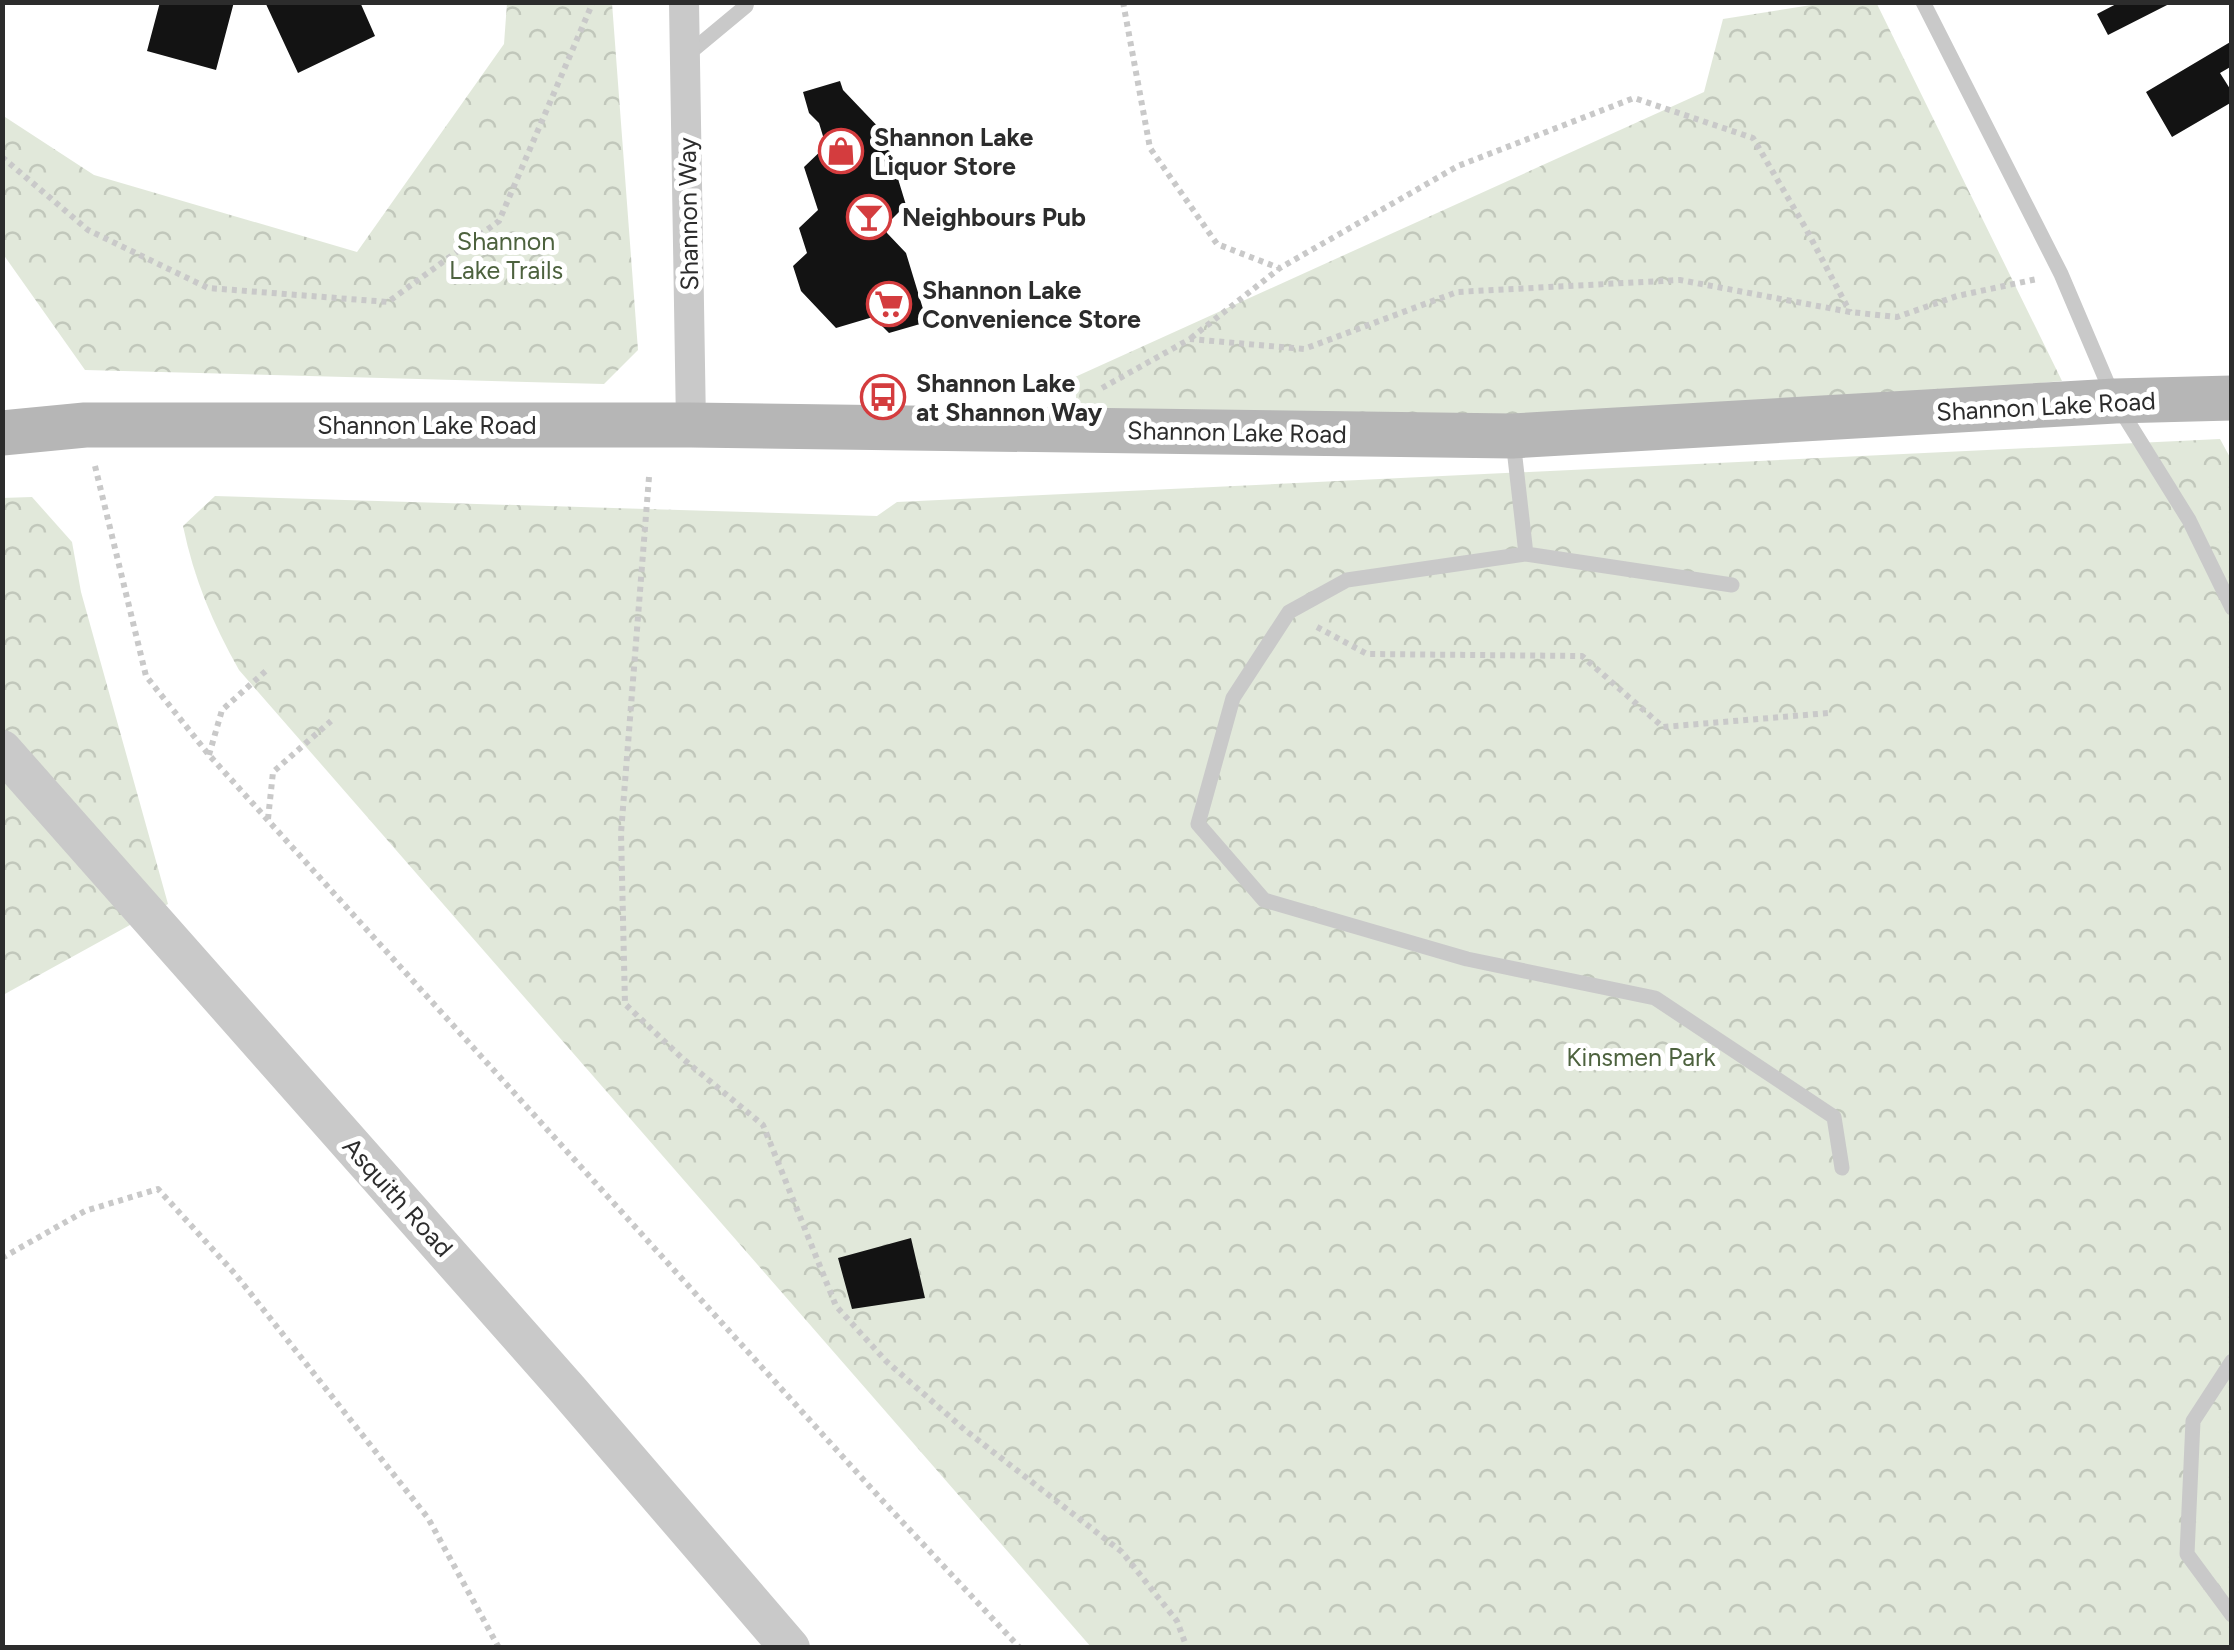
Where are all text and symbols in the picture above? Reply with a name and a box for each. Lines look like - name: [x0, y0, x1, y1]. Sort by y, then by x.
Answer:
- place label: Shannon Lake Liquor Store: [874, 122, 1033, 181]
- shop icon: Shannon Lake Liquor Store: [818, 128, 864, 174]
- street label: Shannon Way: [672, 137, 704, 291]
- bar icon: Neighbours Pub: [846, 194, 892, 240]
- place label: Neighbours Pub: [902, 202, 1086, 232]
- park label: Shannon Lake Trails: [449, 226, 563, 285]
- place label: Shannon Lake Convenience Store: [922, 275, 1141, 334]
- supermarket icon: Shannon Lake Convenience Store: [866, 281, 912, 327]
- place label: Shannon Lake at Shannon Way: [916, 368, 1103, 427]
- bus stop icon: Shannon Lake at Shannon Way: [860, 374, 906, 420]
- street label: Shannon Lake Road: [1936, 385, 2156, 427]
- street label: Shannon Lake Road: [317, 410, 537, 440]
- street label: Shannon Lake Road: [1127, 415, 1347, 449]
- park label: Kinsmen Park: [1566, 1042, 1716, 1072]
- street label: Asquith Road: [337, 1131, 459, 1263]

